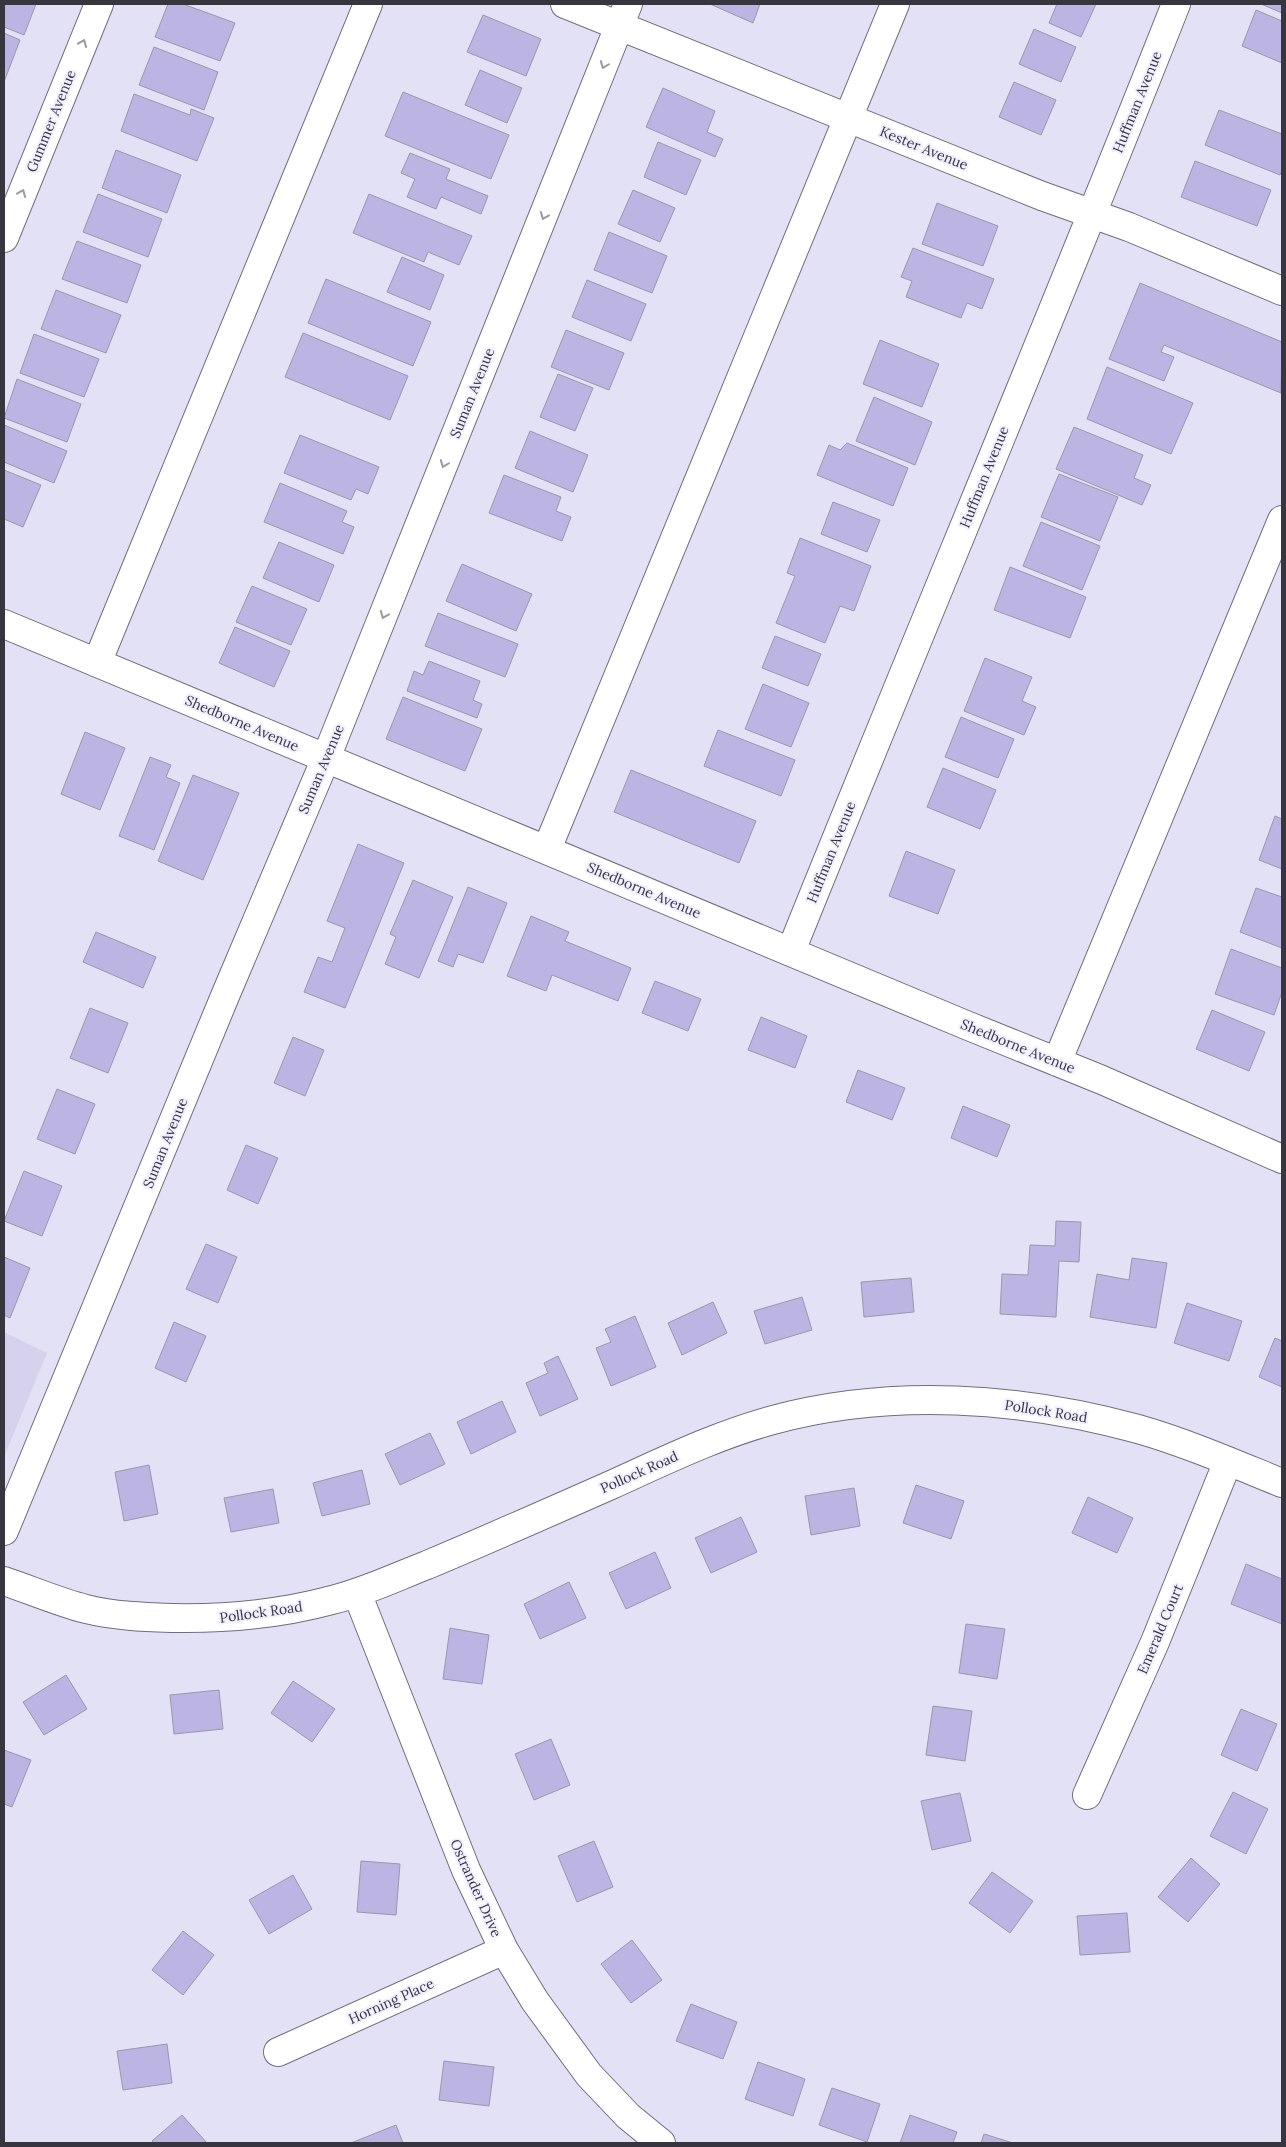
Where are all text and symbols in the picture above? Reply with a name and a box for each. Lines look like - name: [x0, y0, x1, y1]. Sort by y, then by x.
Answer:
- one-way arrow: [77, 39, 87, 48]
- street label: Huffman Avenue: [1108, 48, 1166, 155]
- one-way arrow: [600, 60, 610, 69]
- street label: Gummer Avenue: [22, 67, 80, 175]
- street label: Kester Avenue: [877, 122, 971, 174]
- one-way arrow: [16, 189, 26, 198]
- one-way arrow: [539, 211, 550, 220]
- street label: Suman Avenue: [446, 345, 498, 441]
- street label: Huffman Avenue: [955, 423, 1013, 530]
- one-way arrow: [439, 459, 450, 468]
- one-way arrow: [380, 611, 390, 619]
- street label: Shedborne Avenue: [182, 691, 302, 755]
- street label: Suman Avenue: [294, 721, 348, 817]
- street label: Huffman Avenue: [802, 798, 860, 905]
- street label: Shedborne Avenue: [584, 858, 704, 922]
- street label: Shedborne Avenue: [958, 1015, 1078, 1077]
- street label: Suman Avenue: [139, 1095, 191, 1191]
- street label: Pollock Road: [1003, 1396, 1089, 1426]
- street label: Pollock Road: [597, 1447, 681, 1497]
- street label: Emerald Court: [1133, 1581, 1187, 1677]
- street label: Pollock Road: [218, 1597, 304, 1627]
- street label: Ostrander Drive: [446, 1836, 506, 1940]
- street label: Horning Place: [345, 1974, 437, 2028]

